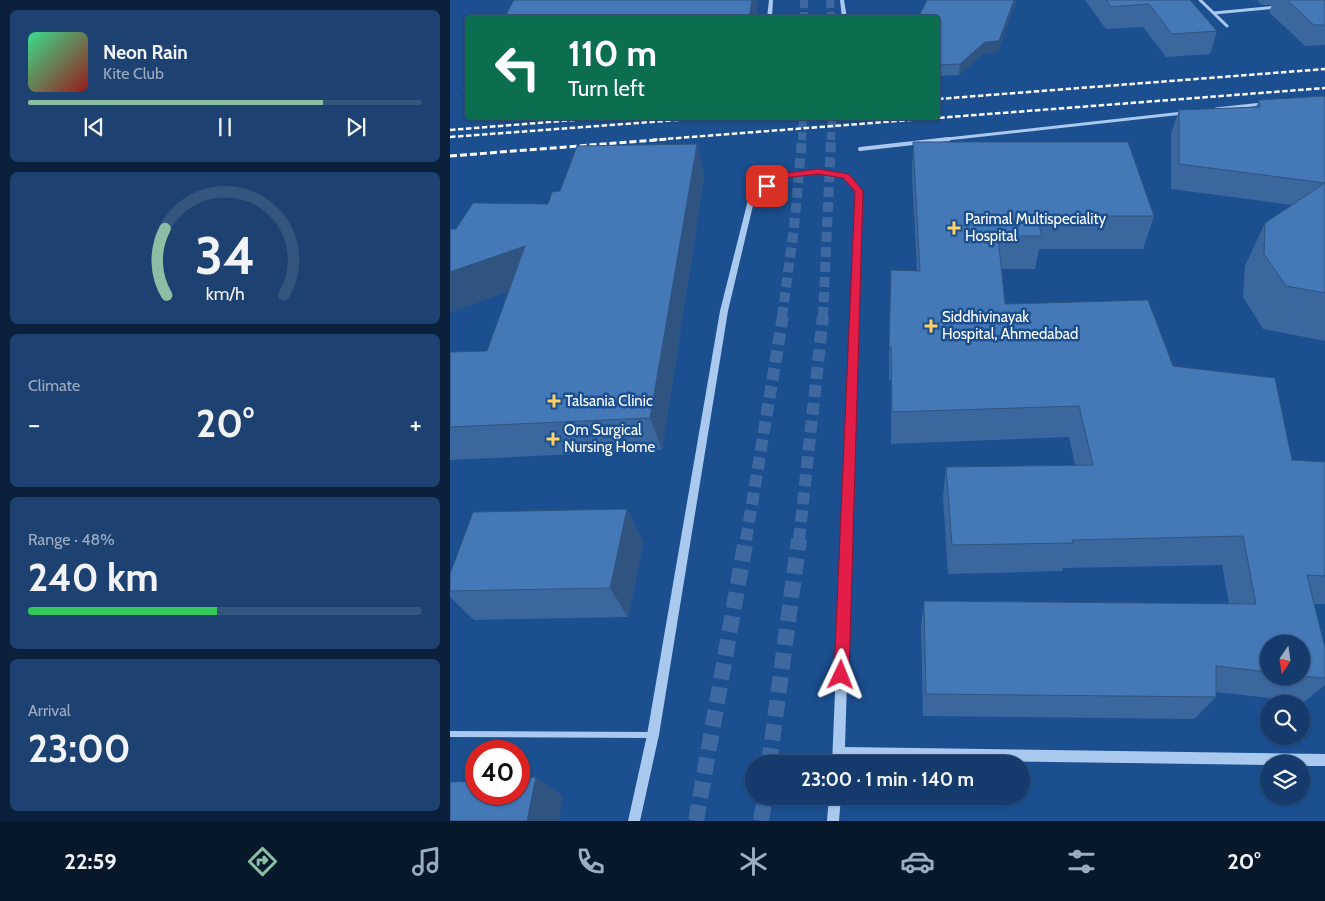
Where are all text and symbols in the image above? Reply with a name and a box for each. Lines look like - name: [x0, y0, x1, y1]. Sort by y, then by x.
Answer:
- text: 110 m: [568, 32, 657, 75]
- icon: left: [485, 35, 550, 100]
- text: Neon Rain: [103, 41, 188, 64]
- text: Kite Club: [103, 64, 164, 83]
- text: Turn left: [568, 75, 645, 102]
- icon: previous: [80, 113, 108, 141]
- icon: pause: [211, 113, 239, 141]
- icon: next: [342, 113, 370, 141]
- pin: [746, 165, 788, 207]
- icon: arrive: [753, 172, 781, 200]
- place label: Parimal Multispeciality Hospital: [965, 210, 1107, 245]
- marker: Parimal Multispeciality Hospital: [947, 221, 961, 235]
- text: 34: [195, 224, 255, 287]
- text: km/h: [205, 283, 245, 304]
- place label: Siddhivinayak Hospital, Ahmedabad: [942, 308, 1078, 343]
- marker: Siddhivinayak Hospital, Ahmedabad: [924, 319, 938, 333]
- text: Climate: [28, 376, 80, 395]
- place label: Talsania Clinic: [565, 392, 653, 410]
- marker: Talsania Clinic: [547, 394, 561, 408]
- text: 20°: [196, 400, 254, 447]
- text: −: [28, 407, 40, 441]
- text: +: [410, 407, 422, 441]
- place label: Om Surgical Nursing Home: [564, 421, 655, 456]
- marker: Om Surgical Nursing Home: [546, 432, 560, 446]
- text: Range · 48%: [28, 530, 115, 549]
- text: 240 km: [28, 554, 159, 601]
- north arrow: [1260, 635, 1310, 685]
- map controls: [1260, 635, 1310, 805]
- position arrow: [814, 648, 866, 700]
- button: search: [1260, 695, 1310, 745]
- text: Arrival: [28, 701, 71, 720]
- text: 23:00: [28, 725, 131, 772]
- speed limit sign: 40: [465, 740, 530, 805]
- button: layers: [1260, 755, 1310, 805]
- text: 23:00 · 1 min · 140 m: [801, 768, 974, 791]
- icon: directions: [245, 844, 280, 879]
- icon: music: [409, 844, 444, 879]
- icon: phone: [573, 844, 608, 879]
- icon: climate: [736, 844, 771, 879]
- icon: car: [900, 844, 935, 879]
- icon: filters: [1064, 844, 1099, 879]
- text: 22:59: [64, 848, 117, 875]
- text: 20°: [1227, 848, 1261, 875]

